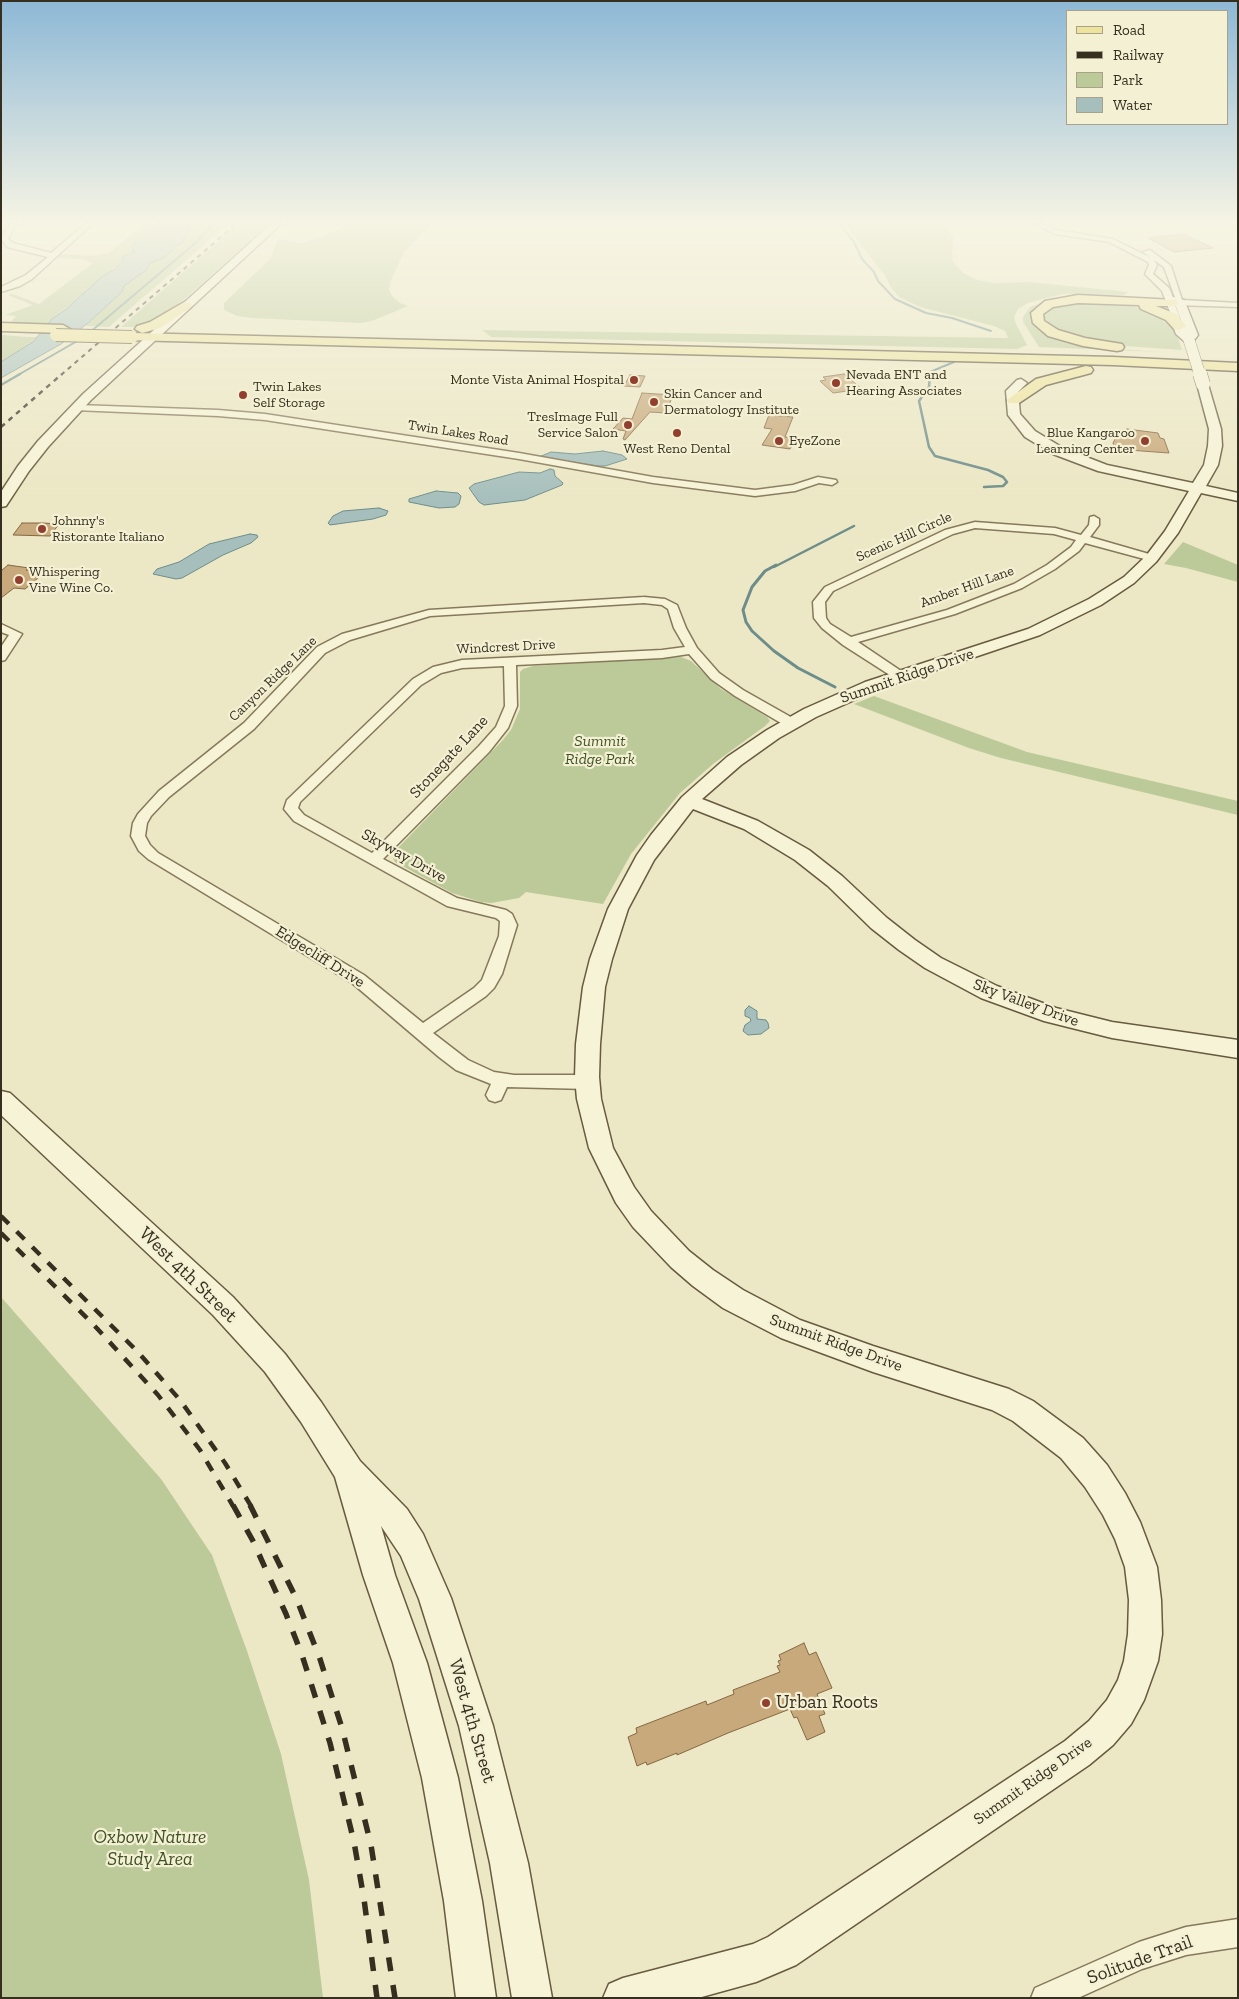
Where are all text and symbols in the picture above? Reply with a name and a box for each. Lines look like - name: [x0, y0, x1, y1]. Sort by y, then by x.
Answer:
- legend: [1066, 10, 1229, 125]
- text: Road: [1113, 21, 1145, 39]
- text: Railway: [1113, 46, 1164, 64]
- text: Park: [1113, 71, 1143, 89]
- text: Water: [1113, 96, 1153, 114]
- place label: Nevada ENT and Hearing Associates: [846, 367, 962, 400]
- place label: Monte Vista Animal Hospital: [450, 372, 624, 388]
- marker: Monte Vista Animal Hospital: [628, 374, 640, 386]
- marker: Nevada ENT and Hearing Associates: [830, 377, 842, 389]
- place label: Twin Lakes Self Storage: [253, 379, 325, 412]
- place label: Skin Cancer and Dermatology Institute: [664, 386, 799, 418]
- marker: Twin Lakes Self Storage: [237, 389, 249, 401]
- marker: Skin Cancer and Dermatology Institute: [648, 396, 660, 408]
- place label: TresImage Full Service Salon: [527, 409, 618, 442]
- street label: Twin Lakes Road: [406, 417, 510, 449]
- marker: TresImage Full Service Salon: [622, 419, 634, 431]
- place label: Blue Kangaroo Learning Center: [1036, 425, 1135, 458]
- marker: West Reno Dental: [671, 427, 683, 439]
- place label: EyeZone: [789, 433, 841, 449]
- marker: EyeZone: [773, 435, 785, 447]
- marker: Blue Kangaroo Learning Center: [1139, 435, 1151, 447]
- place label: West Reno Dental: [623, 441, 731, 457]
- street label: Scenic Hill Circle: [854, 508, 954, 566]
- place label: Johnny's Ristorante Italiano: [52, 513, 165, 546]
- marker: Johnny's Ristorante Italiano: [36, 523, 48, 535]
- street label: Amber Hill Lane: [918, 562, 1016, 612]
- place label: Whispering Vine Wine Co.: [29, 564, 113, 596]
- marker: Whispering Vine Wine Co.: [13, 574, 25, 586]
- street label: Canyon Ridge Lane: [226, 633, 320, 725]
- street label: Windcrest Drive: [456, 636, 556, 658]
- street label: Summit Ridge Drive: [838, 644, 976, 708]
- street label: Stonegate Lane: [406, 712, 492, 802]
- park label: Summit Ridge Park: [565, 731, 635, 769]
- street label: Skyway Drive: [358, 825, 450, 887]
- street label: Edgecliff Drive: [272, 922, 368, 992]
- street label: Sky Valley Drive: [971, 975, 1081, 1031]
- street label: West 4th Street: [134, 1222, 242, 1328]
- street label: Summit Ridge Drive: [767, 1310, 905, 1376]
- street label: West 4th Street: [443, 1656, 501, 1786]
- place label: Urban Roots: [776, 1692, 878, 1714]
- marker: Urban Roots: [760, 1697, 772, 1709]
- street label: Summit Ridge Drive: [970, 1733, 1096, 1829]
- park label: Oxbow Nature Study Area: [94, 1827, 206, 1871]
- street label: Solitude Trail: [1084, 1930, 1196, 1990]

